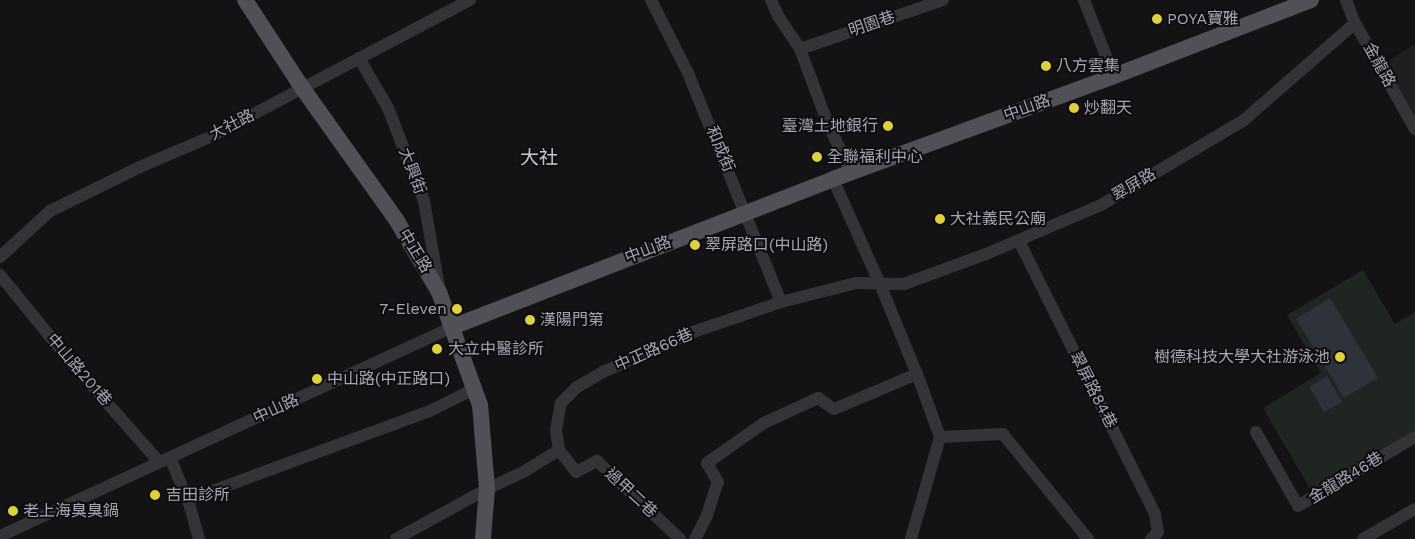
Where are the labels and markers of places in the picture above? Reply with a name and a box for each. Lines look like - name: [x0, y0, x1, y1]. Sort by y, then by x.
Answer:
- place label: POYA寶雅: [1167, 9, 1239, 29]
- marker: POYA寶雅: [1151, 13, 1163, 25]
- place label: 八方雲集: [1056, 56, 1120, 76]
- marker: 八方雲集: [1040, 60, 1052, 72]
- place label: 炒翻天: [1084, 98, 1132, 118]
- marker: 炒翻天: [1068, 102, 1080, 114]
- place label: 臺灣土地銀行: [782, 116, 878, 136]
- marker: 臺灣土地銀行: [882, 120, 894, 132]
- place label: 全聯福利中心: [827, 147, 923, 167]
- marker: 全聯福利中心: [811, 151, 823, 163]
- place label: 大社義民公廟: [950, 209, 1046, 229]
- marker: 大社義民公廟: [934, 213, 946, 225]
- place label: 翠屏路口(中山路): [705, 235, 828, 255]
- marker: 翠屏路口(中山路): [689, 239, 701, 251]
- place label: 7-Eleven: [379, 299, 447, 319]
- marker: 7-Eleven: [451, 303, 463, 315]
- place label: 漢陽門第: [540, 310, 604, 330]
- marker: 漢陽門第: [524, 314, 536, 326]
- place label: 大立中醫診所: [448, 339, 544, 359]
- marker: 大立中醫診所: [430, 342, 444, 356]
- place label: 樹德科技大學大社游泳池: [1154, 347, 1330, 367]
- marker: 樹德科技大學大社游泳池: [1334, 351, 1346, 363]
- place label: 中山路(中正路口): [327, 369, 450, 389]
- marker: 中山路(中正路口): [311, 373, 323, 385]
- place label: 吉田診所: [166, 485, 230, 505]
- marker: 吉田診所: [148, 488, 162, 502]
- place label: 老上海臭臭鍋: [23, 501, 119, 521]
- marker: 老上海臭臭鍋: [7, 505, 19, 517]

